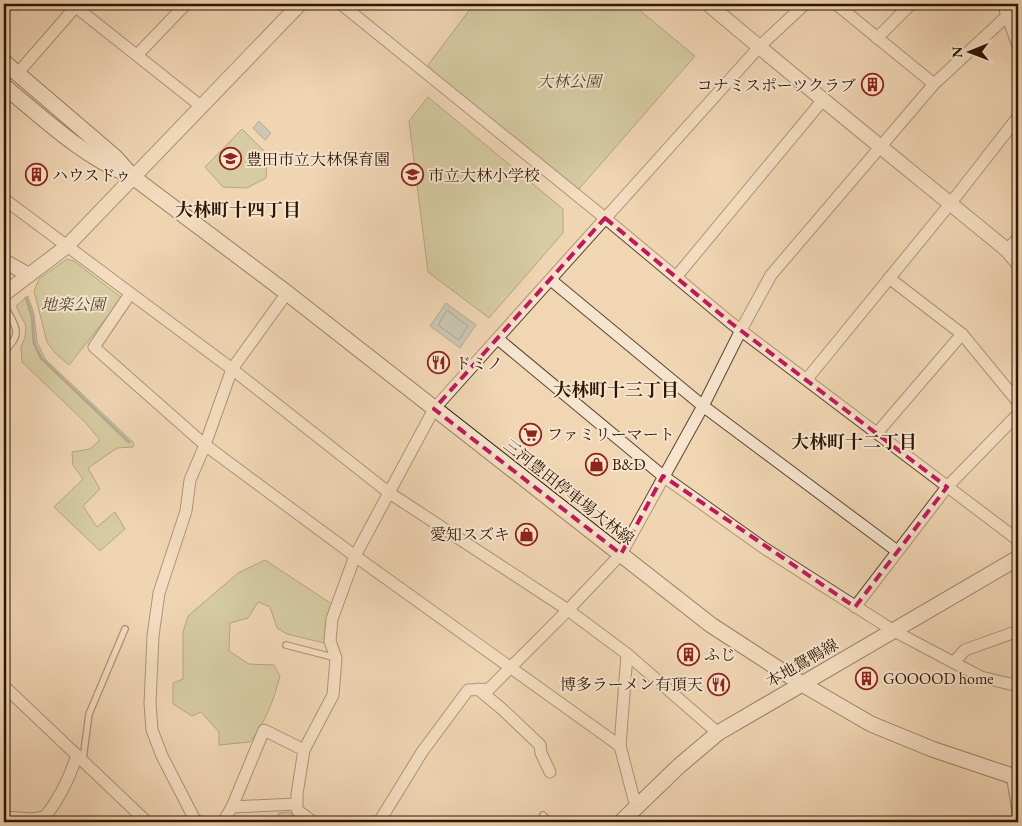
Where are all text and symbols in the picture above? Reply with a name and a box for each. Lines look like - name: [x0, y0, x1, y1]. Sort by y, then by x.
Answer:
- north arrow: [944, 28, 994, 78]
- text: N: [948, 46, 966, 58]
- park label: 大林公園: [537, 71, 604, 92]
- building icon: コナミスポーツクラブ: [860, 73, 884, 97]
- place label: コナミスポーツクラブ: [697, 75, 856, 96]
- school or university icon: 豊田市立大林保育園: [218, 147, 242, 171]
- place label: 豊田市立大林保育園: [246, 149, 390, 170]
- building icon: ハウスドゥ: [24, 163, 48, 187]
- school or university icon: 市立大林小学校: [400, 163, 424, 187]
- place label: ハウスドゥ: [52, 165, 131, 186]
- place label: 市立大林小学校: [428, 165, 540, 186]
- district label: 大林町十四丁目: [175, 198, 301, 221]
- park label: 地楽公園: [41, 294, 108, 315]
- restaurant icon: ドミノ: [427, 351, 451, 375]
- place label: ドミノ: [455, 353, 503, 374]
- district label: 大林町十三丁目: [553, 378, 679, 401]
- supermarket icon: ファミリーマート: [519, 422, 543, 446]
- place label: ファミリーマート: [547, 424, 675, 445]
- district label: 大林町十二丁目: [791, 430, 917, 453]
- street label: 三河豊田停車場大林線: [499, 434, 639, 550]
- shop icon: B&D: [584, 452, 608, 476]
- place label: B&D: [612, 454, 646, 475]
- shop icon: 愛知スズキ: [514, 522, 538, 546]
- place label: 愛知スズキ: [430, 524, 510, 545]
- street label: 本地鴛鴨線: [762, 634, 842, 692]
- building icon: ふじ: [676, 642, 700, 666]
- place label: ふじ: [704, 644, 736, 665]
- building icon: GOOOOD home: [855, 666, 879, 690]
- place label: GOOOOD home: [883, 668, 994, 689]
- restaurant icon: 博多ラーメン有頂天: [707, 672, 731, 696]
- place label: 博多ラーメン有頂天: [560, 674, 703, 695]

